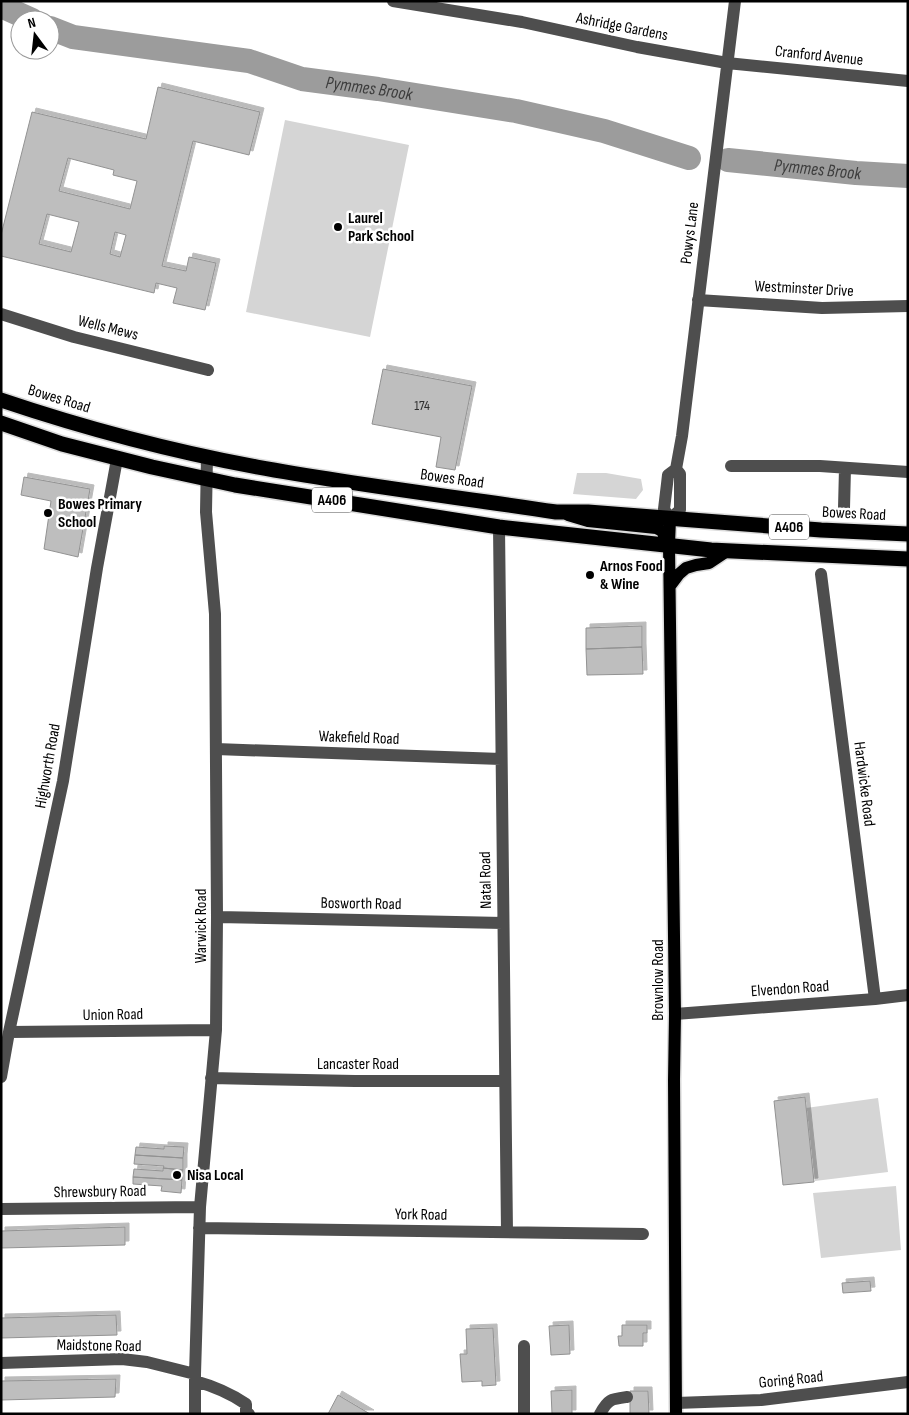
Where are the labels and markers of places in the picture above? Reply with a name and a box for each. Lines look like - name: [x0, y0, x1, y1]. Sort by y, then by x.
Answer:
- place label: Laurel Park School: [348, 209, 414, 246]
- marker: Laurel Park School: [332, 221, 344, 233]
- place label: Bowes Primary School: [58, 495, 142, 532]
- marker: Bowes Primary School: [42, 507, 54, 519]
- place label: Arnos Food & Wine: [599, 557, 663, 594]
- marker: Arnos Food & Wine: [584, 569, 596, 581]
- place label: Nisa Local: [187, 1166, 244, 1185]
- marker: Nisa Local: [171, 1169, 183, 1181]

